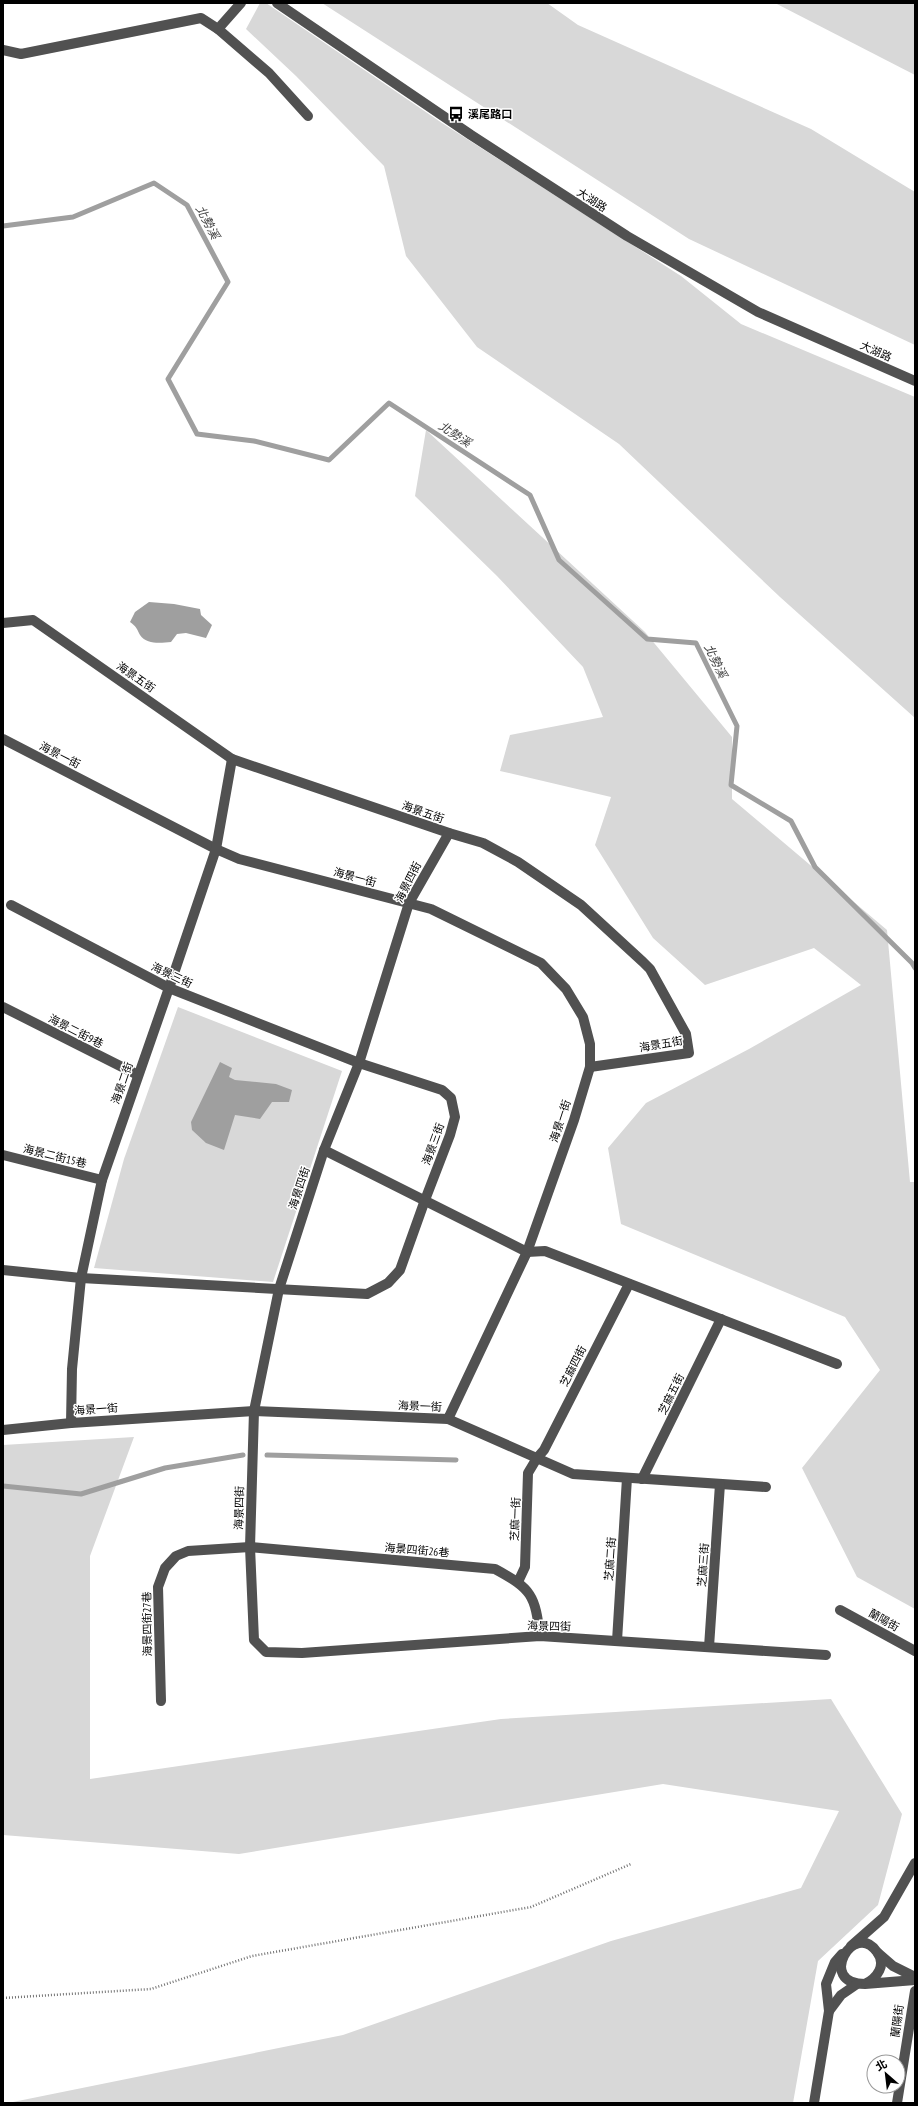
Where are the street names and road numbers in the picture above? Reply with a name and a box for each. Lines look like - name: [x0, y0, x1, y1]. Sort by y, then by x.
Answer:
- street label: 大湖路: [574, 185, 610, 215]
- street label: 大湖路: [858, 338, 894, 364]
- street label: 海景五街: [114, 659, 158, 695]
- street label: 海景一街: [37, 739, 83, 771]
- street label: 海景五街: [400, 798, 446, 826]
- street label: 海景四街: [392, 859, 424, 905]
- street label: 海景一街: [332, 865, 378, 889]
- street label: 海景三街: [149, 959, 195, 991]
- street label: 海景二街9巷: [46, 1011, 106, 1051]
- street label: 海景五街: [638, 1033, 684, 1055]
- street label: 海景二街: [108, 1060, 136, 1106]
- street label: 海景一街: [547, 1098, 573, 1144]
- street label: 海景三街: [419, 1121, 447, 1167]
- street label: 海景二街15巷: [22, 1141, 88, 1171]
- street label: 海景四街: [286, 1165, 312, 1211]
- street label: 芝麻四街: [557, 1343, 589, 1389]
- street label: 芝麻五街: [655, 1371, 687, 1417]
- street label: 海景一街: [398, 1398, 442, 1414]
- street label: 海景一街: [74, 1400, 118, 1418]
- street label: 海景四街: [232, 1486, 246, 1530]
- street label: 芝麻一街: [507, 1497, 523, 1541]
- street label: 芝麻二街: [601, 1537, 619, 1581]
- street label: 海景四街26巷: [384, 1540, 450, 1560]
- street label: 芝麻三街: [694, 1543, 712, 1587]
- street label: 海景四街27巷: [139, 1591, 155, 1657]
- street label: 蘭陽街: [866, 1606, 902, 1634]
- street label: 海景四街: [527, 1619, 571, 1633]
- street label: 蘭陽街: [888, 2004, 906, 2038]

